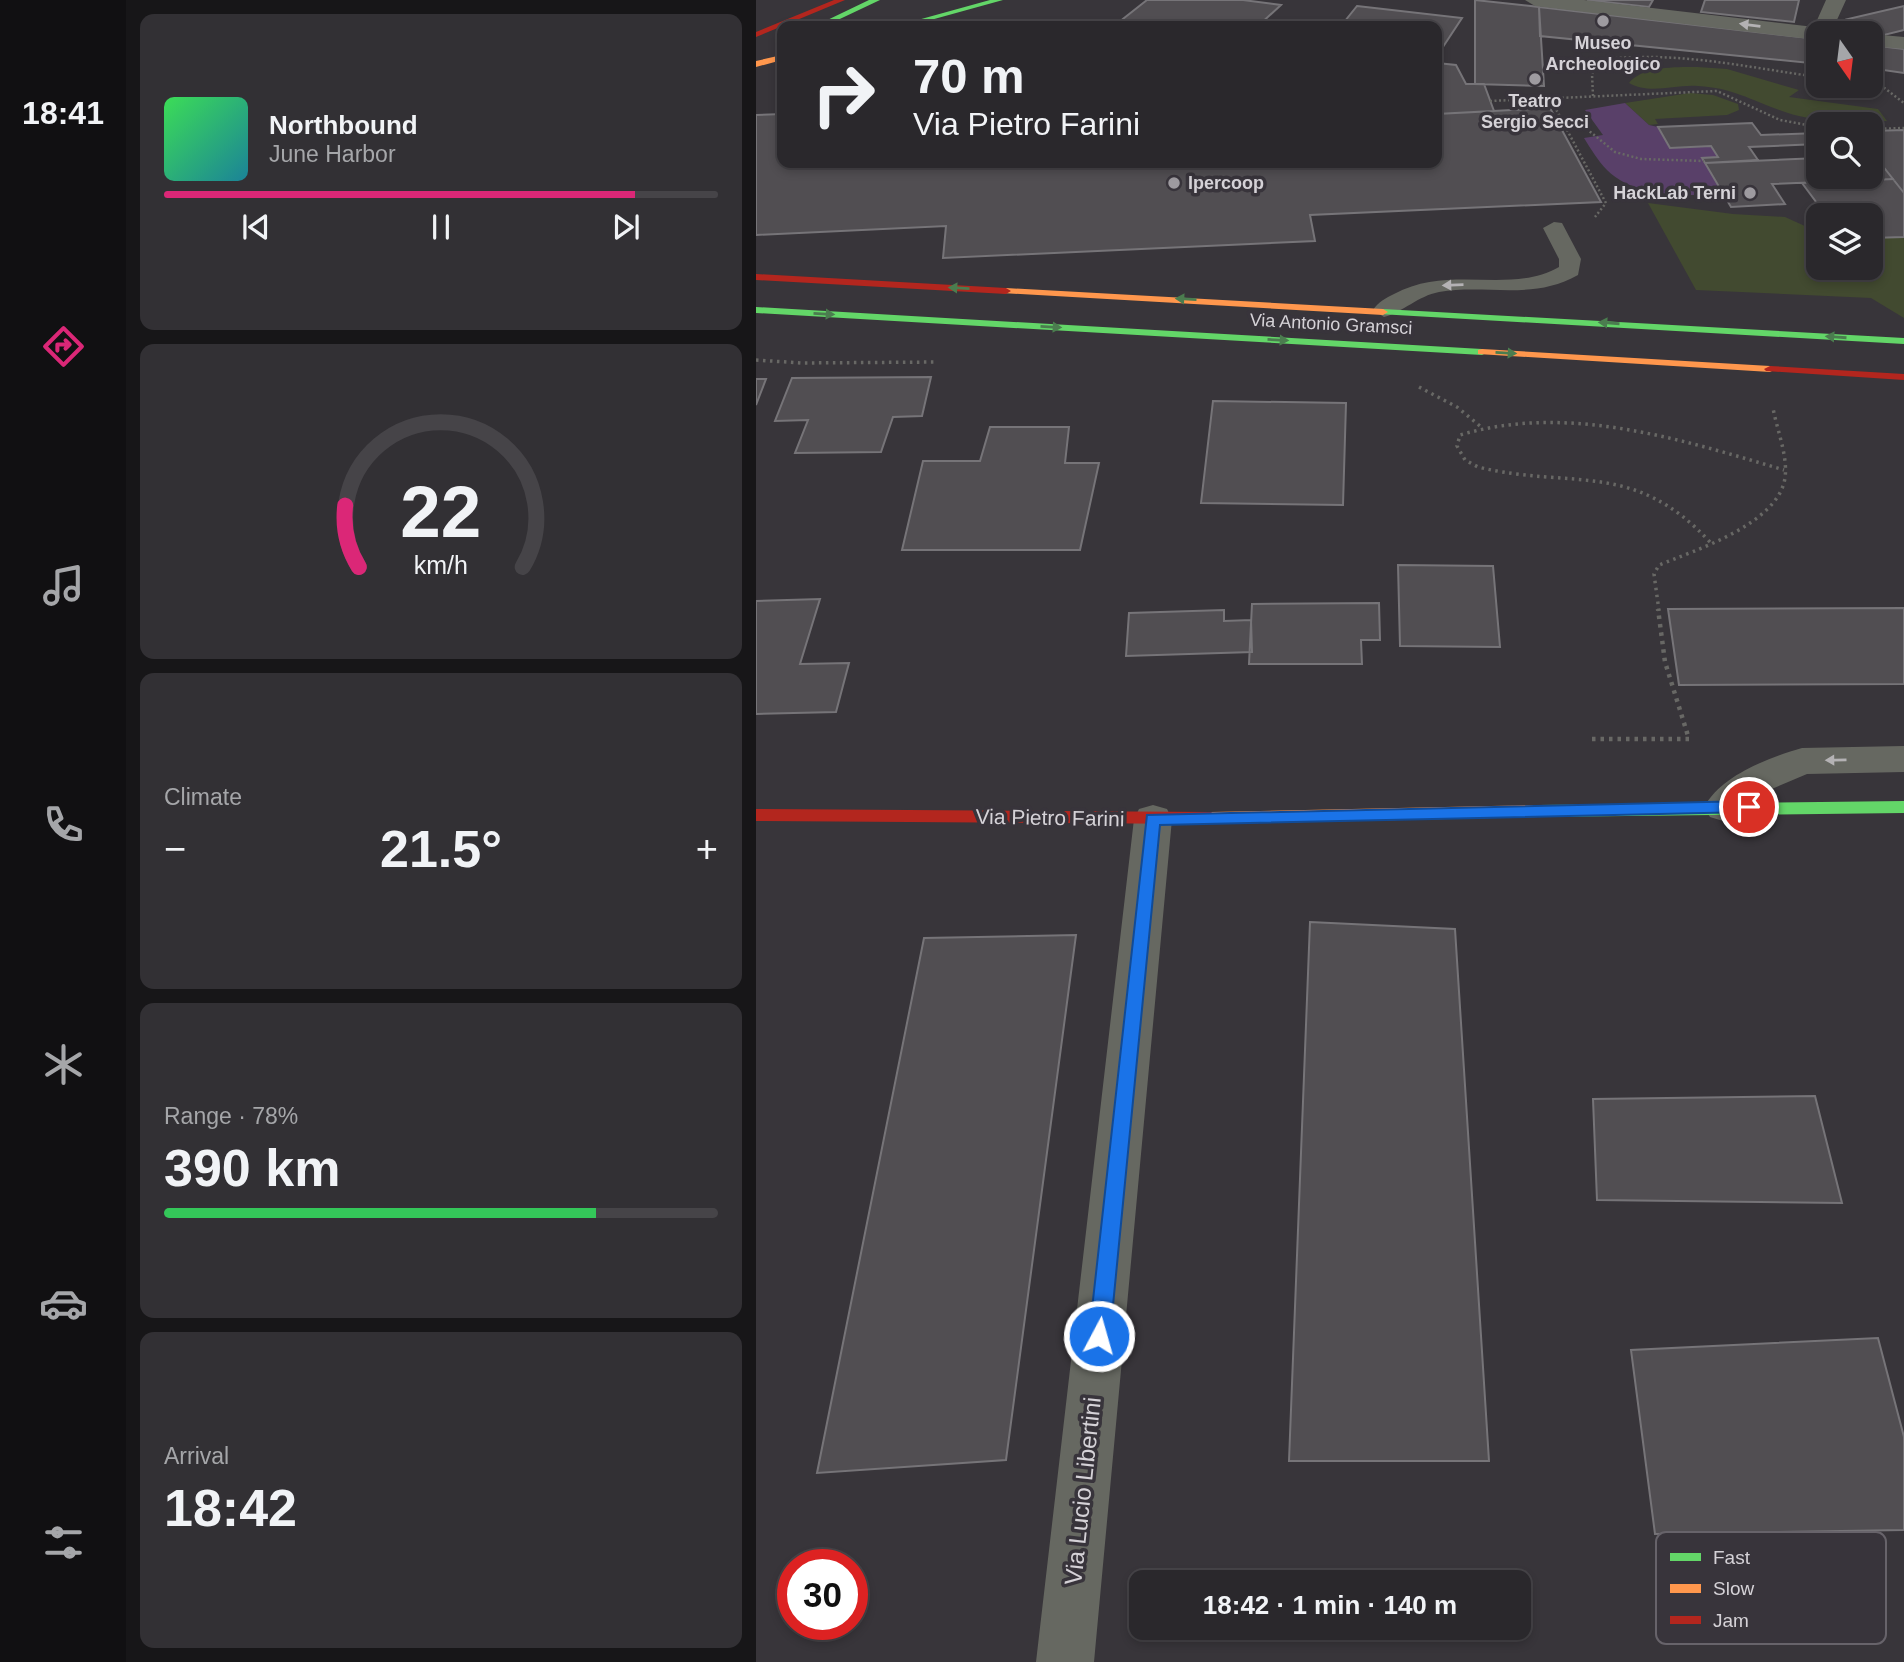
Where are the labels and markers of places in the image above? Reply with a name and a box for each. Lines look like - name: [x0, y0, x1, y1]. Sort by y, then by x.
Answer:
- marker: Museo Archeologico: [1595, 13, 1611, 29]
- place label: Museo Archeologico: [1545, 33, 1661, 74]
- marker: Teatro Sergio Secci: [1527, 71, 1543, 87]
- place label: Teatro Sergio Secci: [1481, 91, 1589, 132]
- place label: Ipercoop: [1188, 173, 1264, 193]
- marker: Ipercoop: [1166, 175, 1182, 191]
- place label: HackLab Terni: [1613, 183, 1736, 203]
- marker: HackLab Terni: [1742, 185, 1758, 201]
- pin: [1719, 777, 1779, 837]

